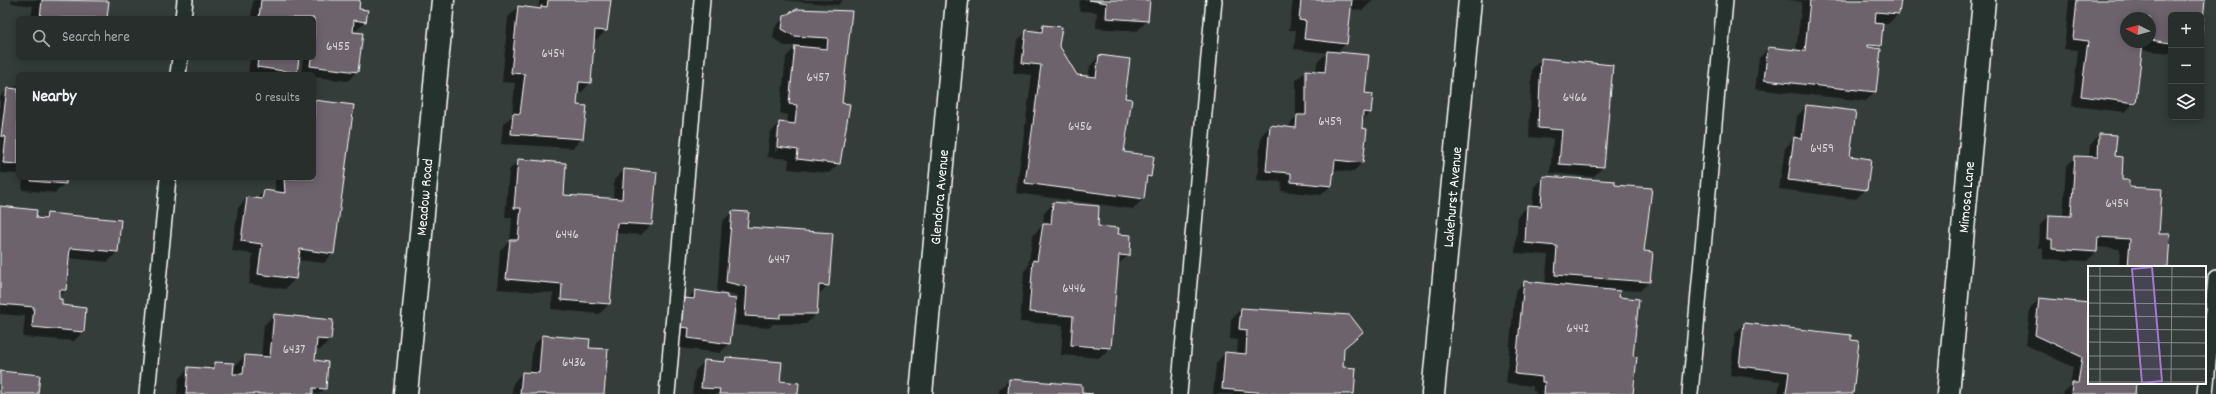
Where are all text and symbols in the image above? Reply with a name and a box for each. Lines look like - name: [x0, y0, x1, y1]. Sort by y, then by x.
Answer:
- north arrow: [2120, 12, 2156, 48]
- map controls: [2168, 12, 2204, 120]
- button: +: [2168, 12, 2204, 48]
- search box: [16, 16, 316, 60]
- icon: search: [30, 27, 52, 49]
- text: Search here: [62, 27, 130, 49]
- house number: 6455: [326, 38, 350, 57]
- house number: 6454: [541, 45, 565, 64]
- button: −: [2168, 48, 2204, 84]
- house number: 6457: [807, 69, 829, 88]
- button: layers: [2168, 84, 2204, 120]
- text: Nearby: [32, 86, 76, 110]
- text: 0 results: [255, 89, 300, 108]
- house number: 6466: [1563, 89, 1587, 108]
- house number: 6459: [1318, 113, 1342, 132]
- house number: 6456: [1068, 118, 1092, 137]
- house number: 6459: [1810, 140, 1834, 159]
- street label: Lakehurst Avenue: [1439, 145, 1469, 249]
- street label: Glendora Avenue: [926, 148, 956, 246]
- street label: Meadow Road: [412, 158, 440, 237]
- street label: Mimosa Lane: [1954, 160, 1982, 234]
- house number: 6454: [2105, 195, 2129, 214]
- house number: 6446: [555, 226, 579, 245]
- house number: 6447: [768, 251, 790, 270]
- inset map: [2088, 266, 2206, 384]
- house number: 6446: [1062, 280, 1086, 299]
- house number: 6442: [1567, 320, 1589, 339]
- house number: 6437: [283, 341, 305, 360]
- house number: 6436: [562, 354, 586, 373]

